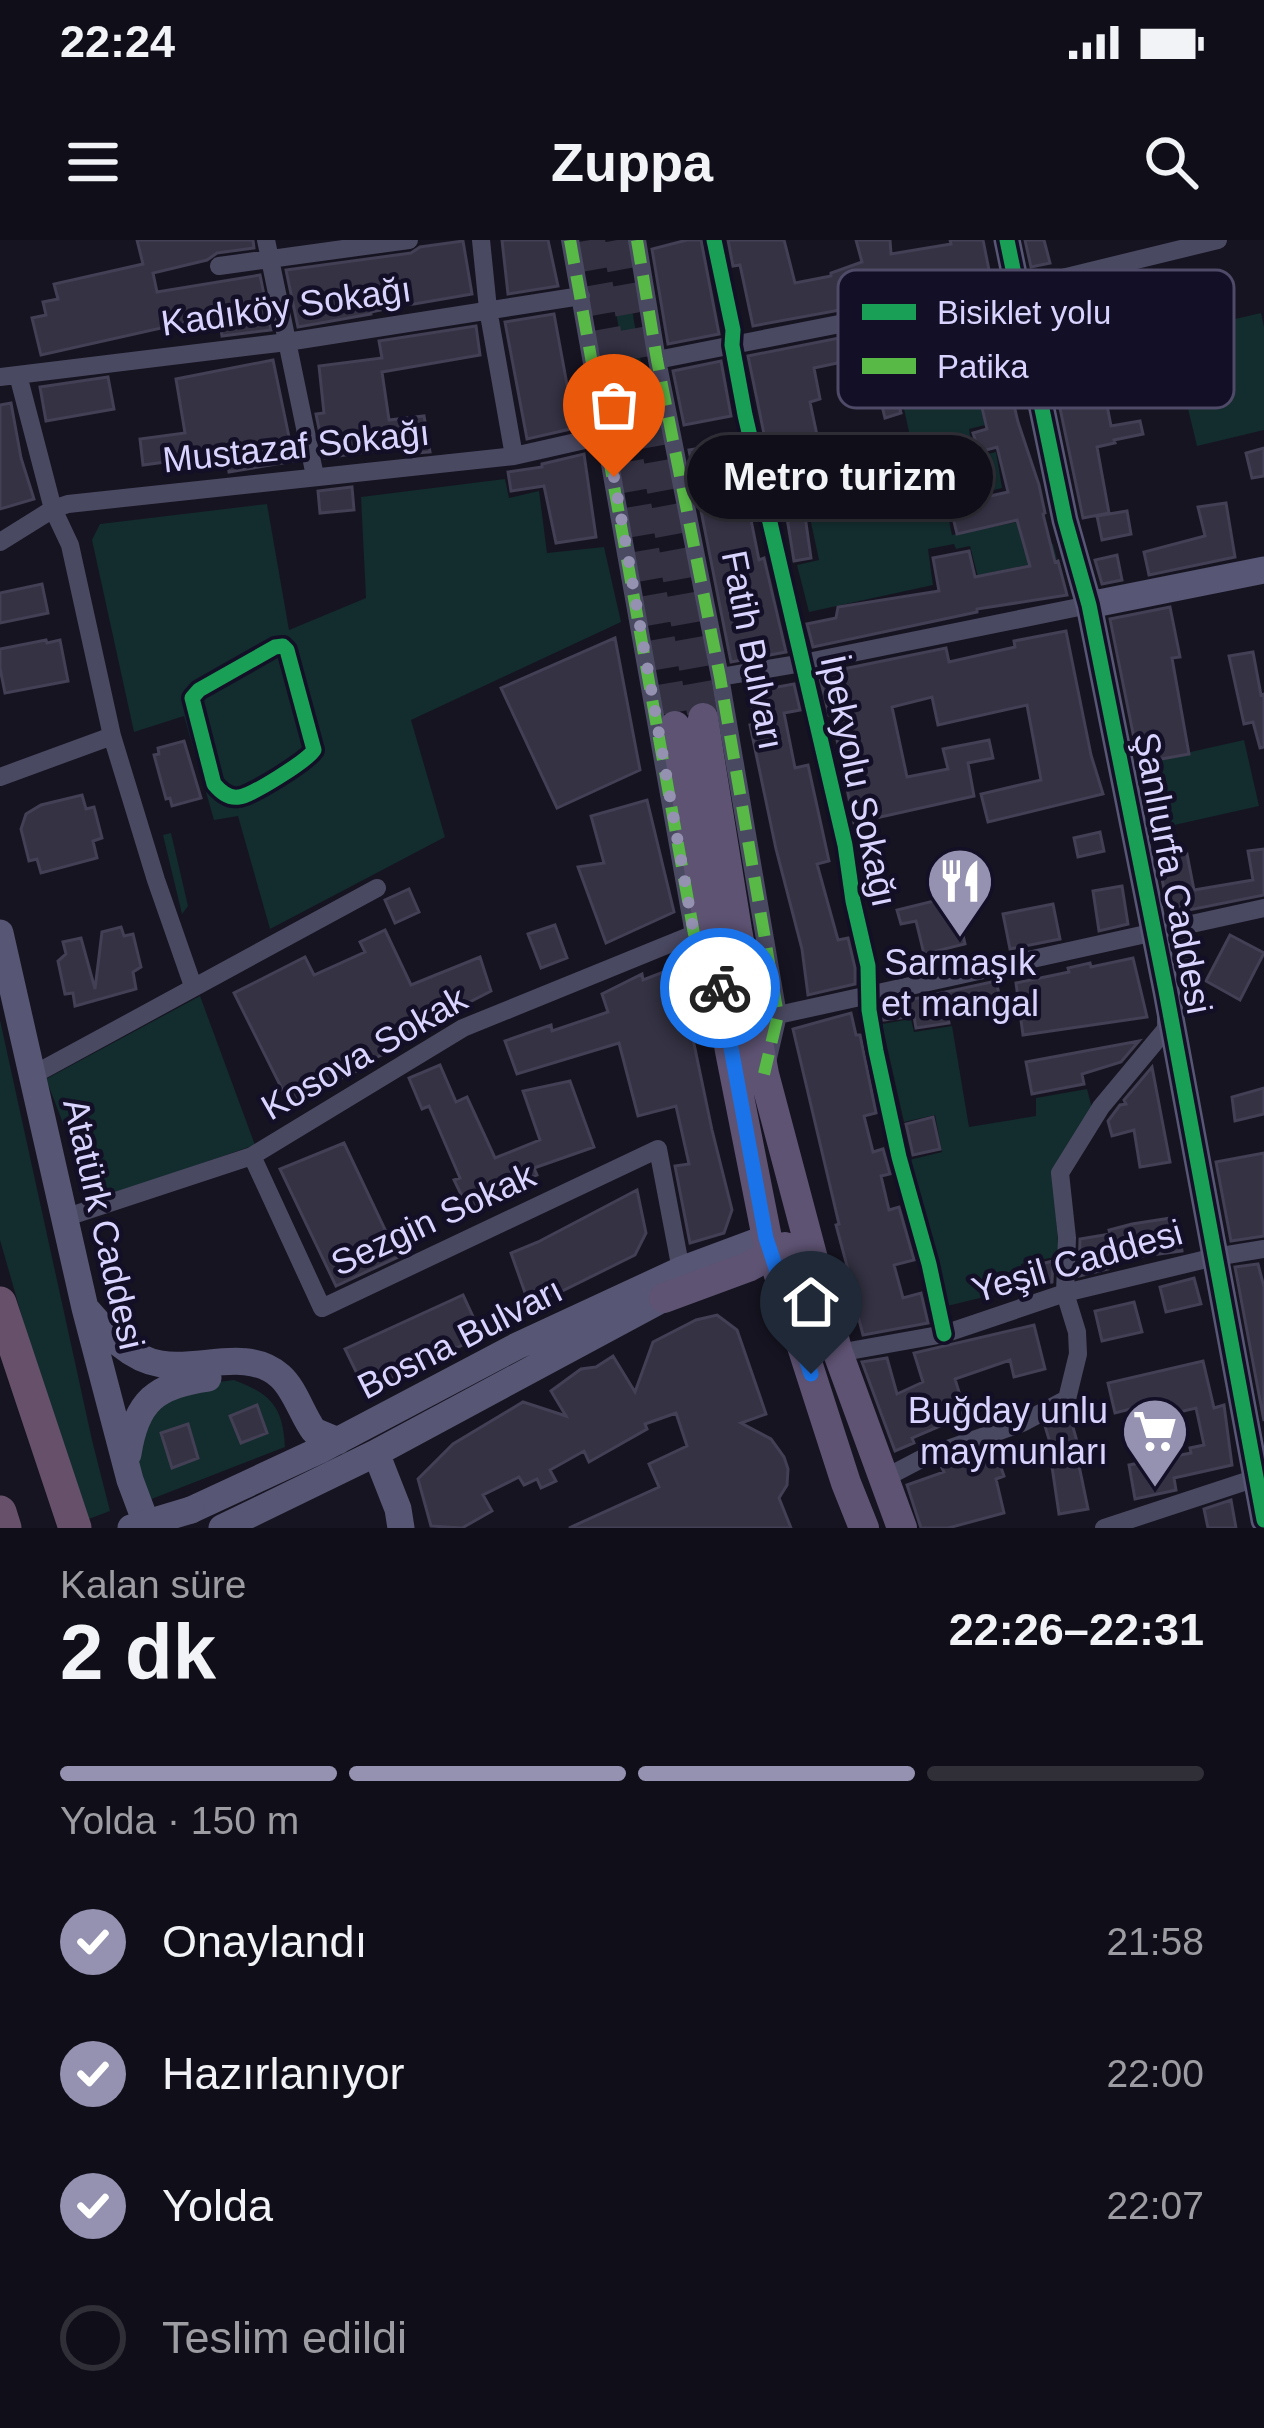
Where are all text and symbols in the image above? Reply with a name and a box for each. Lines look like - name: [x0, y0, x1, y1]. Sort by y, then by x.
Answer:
- text: 22:24: [60, 16, 175, 67]
- icon: menu: [60, 129, 126, 195]
- icon: search: [1138, 129, 1204, 195]
- text: Zuppa: [551, 132, 713, 192]
- street label: Kadıköy Sokağı: [158, 268, 414, 344]
- legend: [838, 270, 1234, 408]
- text: Bisiklet yolu: [937, 294, 1111, 331]
- text: Patika: [937, 348, 1029, 385]
- pin: [563, 354, 665, 477]
- icon: bag: [581, 372, 647, 438]
- street label: Mustazaf Sokağı: [161, 412, 431, 480]
- callout: Metro turizm: [686, 435, 992, 519]
- text: Metro turizm: [723, 455, 957, 498]
- street label: Fatih Bulvarı: [714, 547, 792, 753]
- street label: İpekyolu Sokağı: [812, 651, 906, 911]
- street label: Şanlıurfa Caddesi: [1126, 729, 1220, 1017]
- restaurant icon: Sarmaşık et mangal: [925, 846, 995, 940]
- courier: [660, 928, 780, 1048]
- place label: Sarmaşık et mangal: [881, 942, 1039, 1024]
- icon: bike: [687, 955, 753, 1021]
- street label: Kosova Sokak: [254, 977, 475, 1128]
- street label: Atatürk Caddesi: [55, 1095, 153, 1353]
- street label: Sezgin Sokak: [325, 1153, 542, 1284]
- street label: Yeşil Caddesi: [967, 1211, 1187, 1311]
- pin: [760, 1251, 862, 1374]
- street label: Bosna Bulvarı: [351, 1269, 569, 1407]
- icon: home: [778, 1269, 844, 1335]
- place label: Buğday unlu maymunları: [908, 1390, 1108, 1472]
- supermarket icon: Buğday unlu maymunları: [1120, 1396, 1190, 1490]
- text: Kalan süre: [60, 1563, 246, 1606]
- text: 22:26–22:31: [949, 1604, 1204, 1655]
- text: 2 dk: [60, 1608, 216, 1696]
- text: Yolda · 150 m: [60, 1799, 299, 1842]
- icon: check: [60, 1909, 126, 1975]
- text: Onaylandı: [162, 1916, 367, 1967]
- text: 21:58: [1106, 1920, 1204, 1963]
- icon: check: [60, 2041, 126, 2107]
- text: Hazırlanıyor: [162, 2048, 405, 2099]
- text: 22:00: [1106, 2052, 1204, 2095]
- icon: check: [60, 2173, 126, 2239]
- text: Yolda: [162, 2180, 273, 2231]
- text: 22:07: [1106, 2184, 1204, 2227]
- text: Teslim edildi: [162, 2312, 407, 2363]

